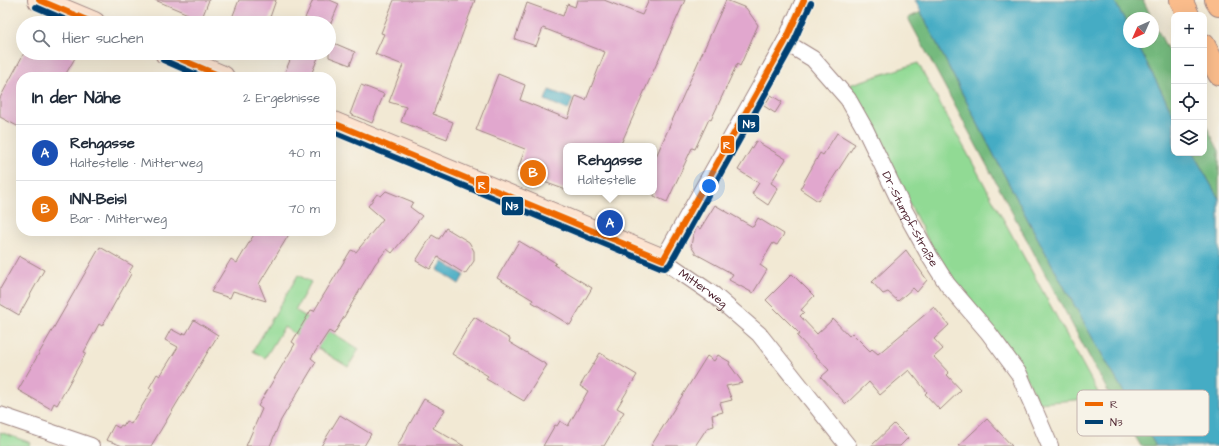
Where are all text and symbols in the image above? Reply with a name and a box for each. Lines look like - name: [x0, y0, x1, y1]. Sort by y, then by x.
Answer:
- north arrow: [1123, 12, 1159, 48]
- map controls: [1171, 12, 1207, 156]
- button: +: [1171, 12, 1207, 48]
- search box: [16, 16, 336, 60]
- icon: search: [30, 27, 52, 49]
- text: Hier suchen: [62, 28, 143, 49]
- button: −: [1171, 48, 1207, 84]
- button: locate: [1171, 84, 1207, 120]
- text: In der Nähe: [32, 86, 121, 110]
- text: 2 Ergebnisse: [243, 89, 320, 107]
- line badge: N3: [737, 114, 760, 133]
- text: N3: [743, 117, 756, 132]
- button: layers: [1171, 120, 1207, 156]
- text: Rehgasse: [70, 133, 135, 154]
- line badge: R: [720, 135, 735, 154]
- text: R: [723, 138, 731, 153]
- popup: [563, 143, 657, 195]
- text: A: [41, 144, 49, 162]
- text: 40 m: [288, 144, 320, 162]
- text: Rehgasse: [578, 150, 642, 171]
- text: Haltestelle · Mitterweg: [70, 154, 203, 172]
- pin: B: [520, 158, 546, 188]
- street label: Dr.-Stumpf-Straße: [878, 169, 942, 271]
- text: Haltestelle: [578, 171, 636, 189]
- line badge: R: [475, 175, 490, 194]
- your location: [699, 176, 719, 196]
- text: R: [478, 178, 486, 193]
- text: INN-Beisl: [70, 189, 127, 210]
- line badge: N3: [501, 196, 524, 216]
- text: N3: [506, 199, 519, 214]
- text: B: [40, 200, 50, 218]
- text: 70 m: [288, 200, 320, 218]
- pin: A: [597, 208, 623, 238]
- text: Bar · Mitterweg: [70, 210, 167, 228]
- street label: Mitterweg: [675, 265, 731, 313]
- legend: [1077, 390, 1209, 436]
- text: R: [1110, 397, 1118, 412]
- text: N3: [1110, 415, 1123, 430]

